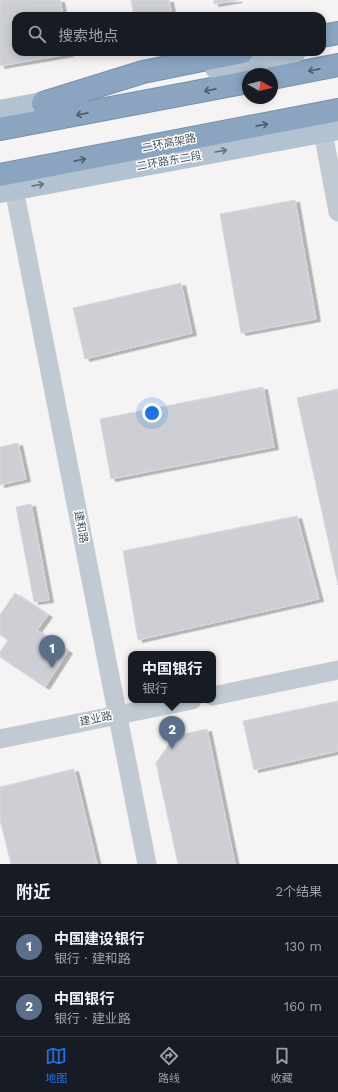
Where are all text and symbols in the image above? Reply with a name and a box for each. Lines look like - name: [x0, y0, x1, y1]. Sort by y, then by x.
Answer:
- search box: [12, 12, 326, 56]
- icon: search: [26, 23, 48, 45]
- text: 搜索地点: [58, 27, 118, 45]
- one-way arrow: [308, 66, 321, 74]
- north arrow: [242, 68, 278, 104]
- one-way arrow: [204, 86, 217, 94]
- one-way arrow: [76, 110, 89, 118]
- one-way arrow: [255, 120, 268, 128]
- street label: 二环高架路: [141, 131, 197, 155]
- one-way arrow: [214, 147, 227, 155]
- street label: 二环路东二段: [135, 149, 203, 173]
- one-way arrow: [73, 156, 86, 164]
- one-way arrow: [31, 180, 44, 188]
- your location: [142, 403, 162, 423]
- street label: 建和路: [71, 510, 91, 544]
- pin: 1: [39, 635, 65, 668]
- popup: [128, 651, 216, 703]
- text: 中国银行: [142, 660, 202, 678]
- text: 银行: [142, 681, 168, 696]
- street label: 建业路: [79, 709, 113, 729]
- pin: 2: [159, 716, 185, 749]
- text: 附近: [16, 882, 50, 902]
- text: 2个结果: [275, 884, 322, 899]
- text: 中国建设银行: [54, 930, 144, 948]
- text: 1: [26, 939, 32, 954]
- text: 130 m: [284, 939, 322, 954]
- text: 银行 · 建和路: [54, 951, 131, 966]
- text: 中国银行: [54, 990, 114, 1008]
- text: 2: [25, 999, 33, 1014]
- text: 160 m: [284, 999, 322, 1014]
- text: 银行 · 建业路: [54, 1011, 131, 1026]
- tab: 地图: [45, 1045, 67, 1085]
- tab: 路线: [158, 1045, 180, 1085]
- tab: 收藏: [271, 1045, 293, 1085]

